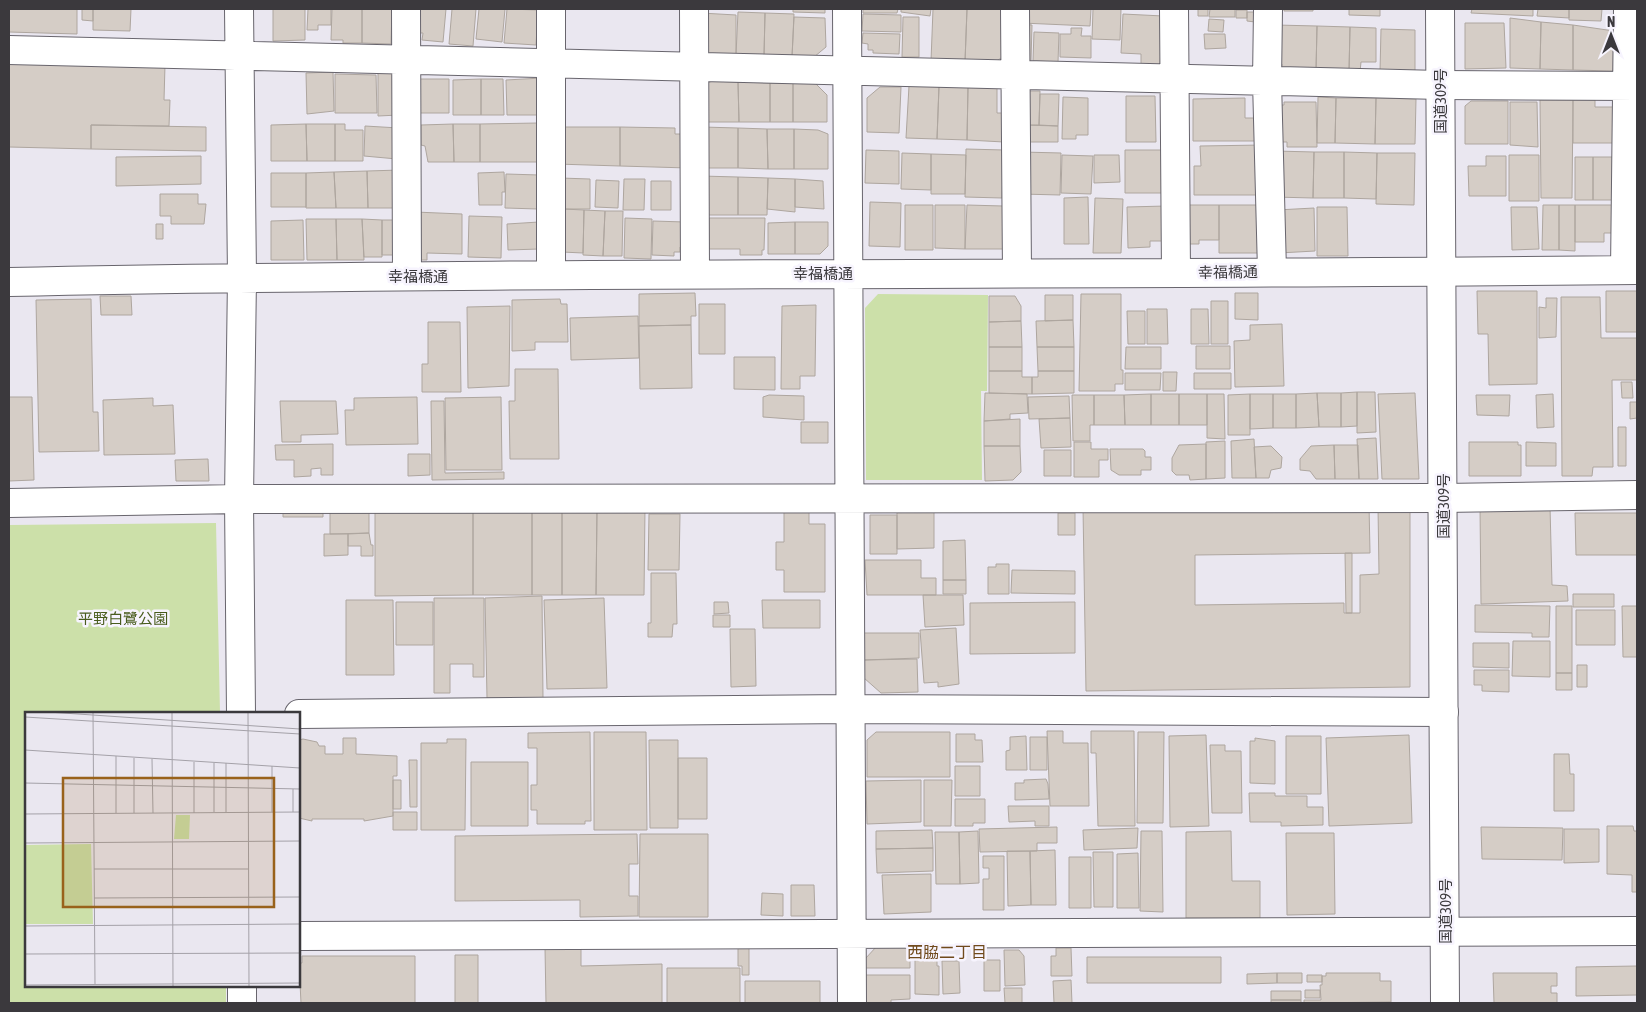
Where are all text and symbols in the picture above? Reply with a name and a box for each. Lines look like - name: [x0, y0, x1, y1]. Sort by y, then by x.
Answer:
- north arrow: [1586, 10, 1636, 60]
- text: N: [1607, 14, 1615, 30]
- street label: 国道309号: [1432, 68, 1449, 134]
- street label: 幸福橋通: [1198, 263, 1258, 281]
- street label: 幸福橋通: [793, 265, 853, 282]
- street label: 幸福橋通: [388, 268, 448, 285]
- street label: 国道309号: [1435, 473, 1452, 539]
- park label: 平野白鷺公園: [78, 610, 168, 627]
- inset map: [25, 712, 300, 987]
- street label: 国道309号: [1437, 878, 1454, 944]
- district label: 西脇二丁目: [907, 943, 987, 961]

